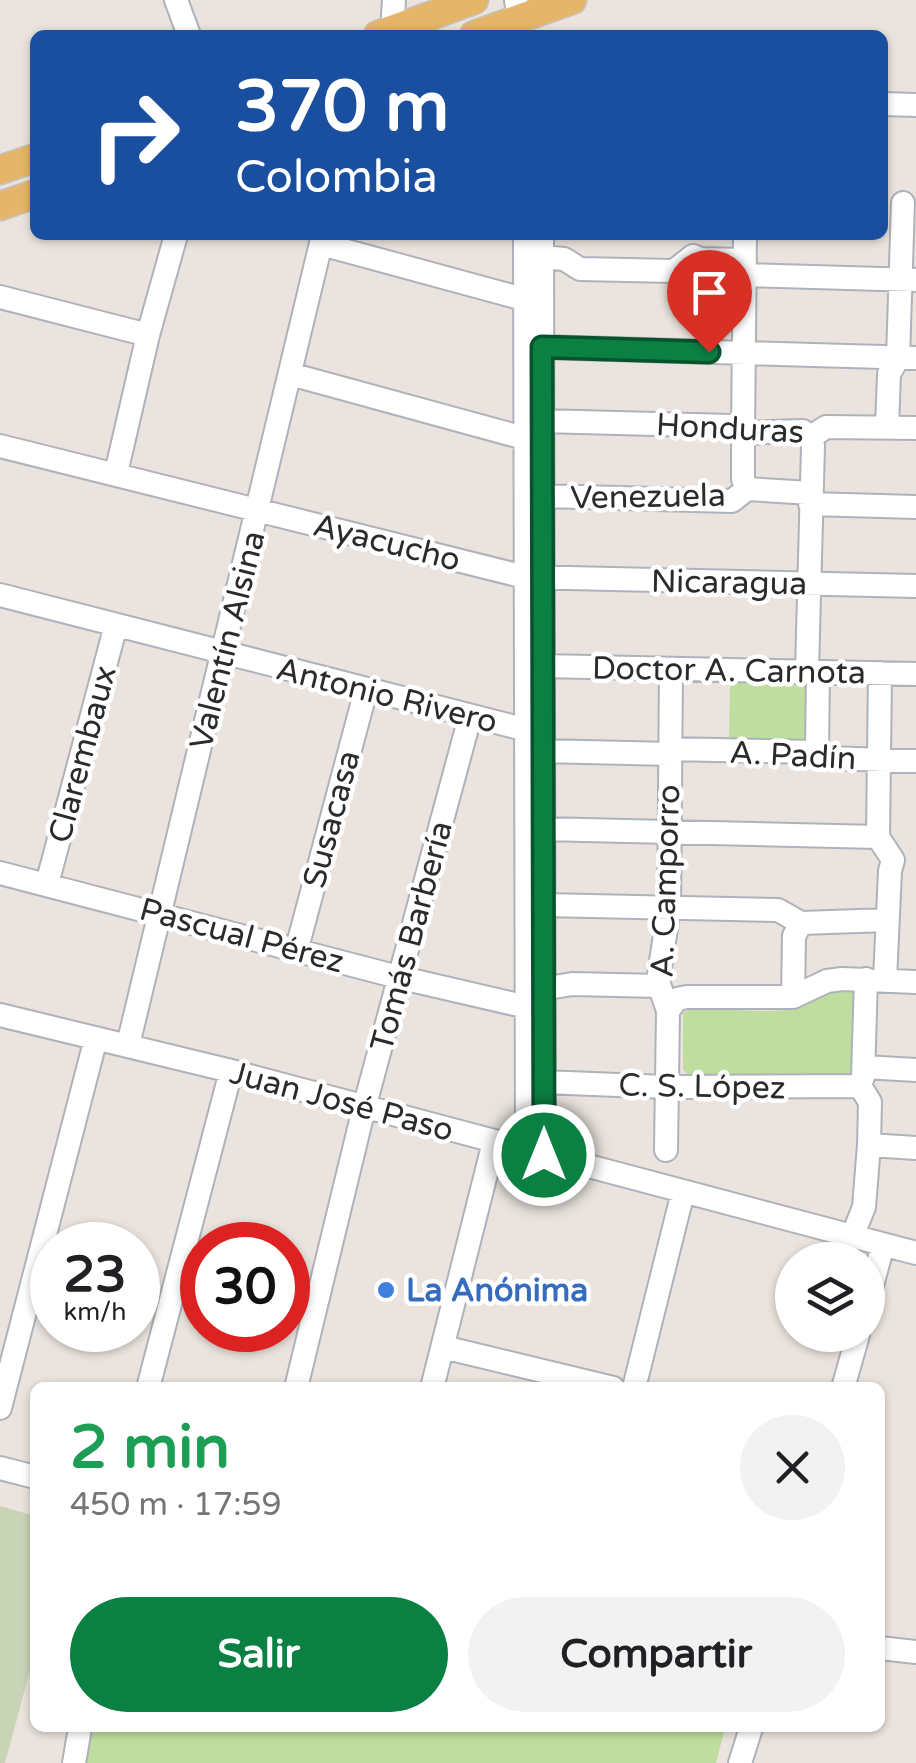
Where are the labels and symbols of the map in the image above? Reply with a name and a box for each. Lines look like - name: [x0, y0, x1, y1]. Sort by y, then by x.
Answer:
- pin: [667, 250, 752, 353]
- street label: Honduras: [655, 406, 805, 452]
- street label: Venezuela: [570, 477, 726, 517]
- street label: Ayacucho: [309, 506, 464, 580]
- street label: Valentín Alsina: [182, 527, 274, 754]
- street label: Nicaragua: [651, 563, 807, 603]
- street label: Antonio Rivero: [272, 650, 501, 742]
- street label: Doctor A. Carnota: [592, 650, 866, 692]
- street label: Clarembaux: [41, 661, 125, 847]
- street label: A. Padín: [729, 734, 857, 778]
- street label: Susacasa: [295, 746, 369, 892]
- street label: A. Camporro: [644, 784, 688, 978]
- street label: Tomás Barbería: [363, 817, 461, 1056]
- street label: Pascual Pérez: [135, 890, 348, 981]
- street label: Juan José Paso: [226, 1054, 458, 1150]
- street label: C. S. López: [618, 1067, 786, 1107]
- position arrow: [492, 1103, 596, 1207]
- speed limit sign: 30: [180, 1222, 310, 1352]
- place label: La Anónima: [406, 1272, 588, 1310]
- marker: La Anónima: [375, 1279, 397, 1301]

